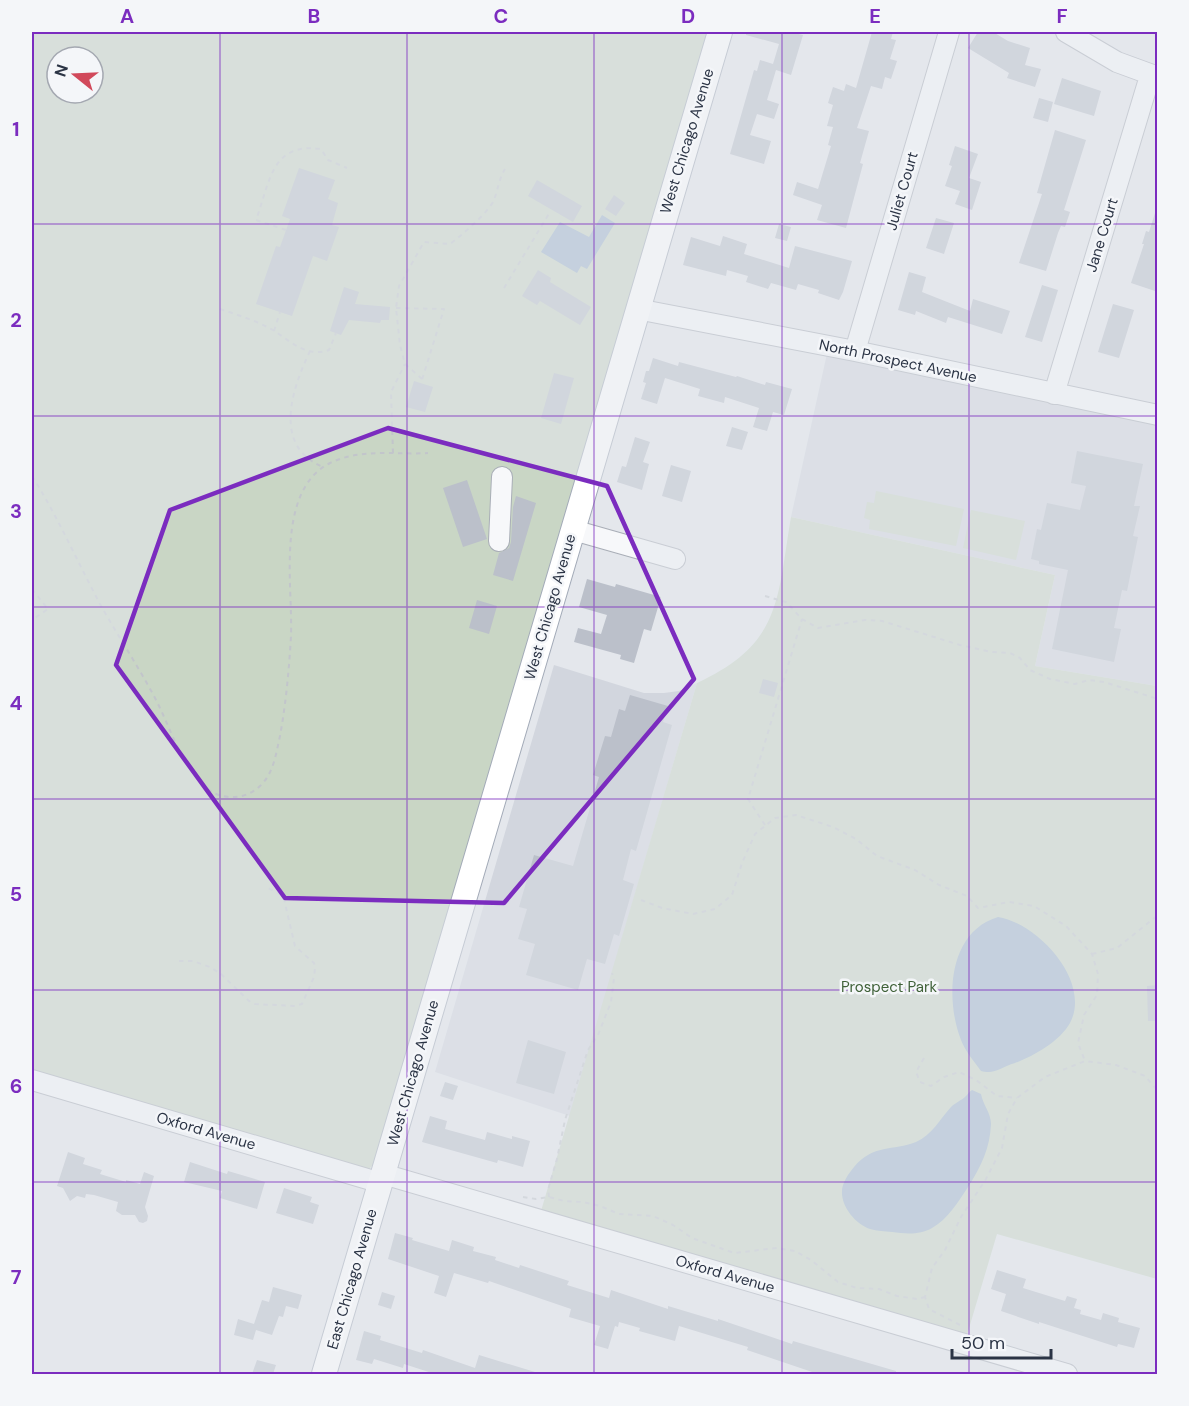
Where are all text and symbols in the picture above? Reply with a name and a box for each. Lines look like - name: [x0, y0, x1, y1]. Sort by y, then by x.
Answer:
- text: A: [120, 3, 134, 29]
- text: B: [308, 3, 320, 29]
- text: C: [494, 3, 508, 29]
- text: D: [681, 3, 695, 29]
- text: E: [869, 3, 881, 29]
- text: F: [1056, 3, 1068, 29]
- north arrow: [45, 45, 105, 105]
- text: N: [49, 62, 73, 79]
- street label: West Chicago Avenue: [655, 66, 719, 216]
- text: 1: [12, 116, 20, 142]
- street label: Juliet Court: [881, 149, 923, 233]
- street label: Jane Court: [1081, 195, 1123, 274]
- text: 2: [10, 307, 22, 333]
- street label: North Prospect Avenue: [817, 334, 979, 388]
- text: 3: [10, 498, 22, 524]
- street label: West Chicago Avenue: [520, 532, 580, 682]
- text: 4: [10, 690, 23, 716]
- text: 5: [10, 881, 22, 907]
- park label: Prospect Park: [841, 977, 938, 997]
- street label: West Chicago Avenue: [383, 998, 443, 1148]
- text: 6: [10, 1073, 22, 1099]
- street label: Oxford Avenue: [154, 1107, 258, 1155]
- street label: East Chicago Avenue: [322, 1206, 382, 1352]
- street label: Oxford Avenue: [673, 1250, 777, 1298]
- text: 7: [11, 1264, 22, 1290]
- scale bar: [952, 1322, 1051, 1360]
- text: 50 m: [961, 1331, 1005, 1355]

